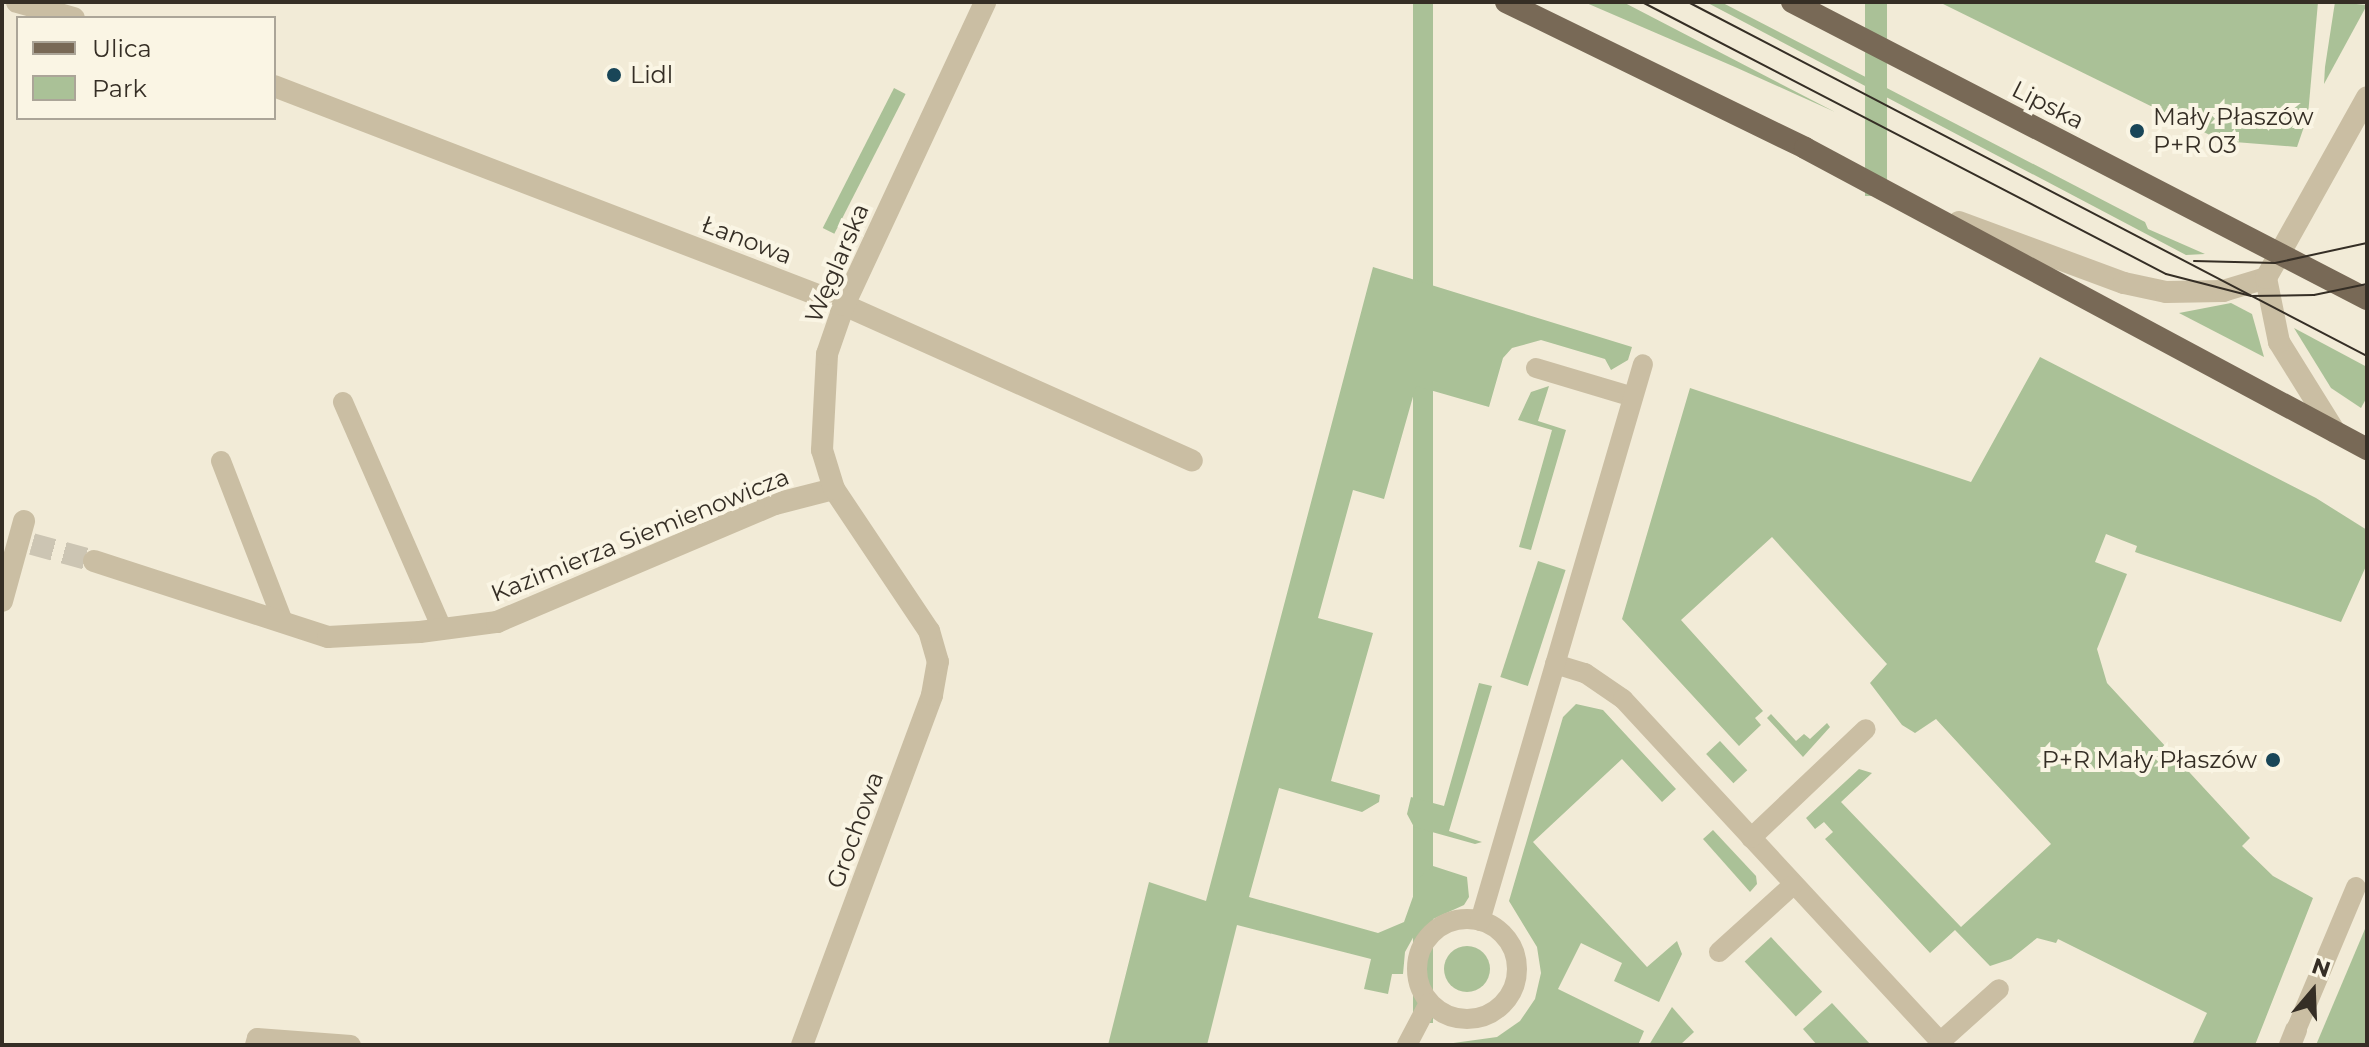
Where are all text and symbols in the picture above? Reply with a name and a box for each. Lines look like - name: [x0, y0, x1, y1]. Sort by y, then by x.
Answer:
- legend: [16, 16, 276, 120]
- text: Ulica: [92, 34, 152, 63]
- place label: Lidl: [630, 61, 673, 89]
- marker: Lidl: [605, 66, 623, 84]
- text: Park: [92, 74, 147, 103]
- street label: Lipska: [2007, 75, 2089, 135]
- place label: Mały Płaszów P+R 03: [2153, 103, 2314, 159]
- marker: Mały Płaszów P+R 03: [2128, 122, 2146, 140]
- street label: Węglarska: [799, 199, 875, 327]
- street label: Łanowa: [698, 210, 796, 270]
- street label: Kazimierza Siemienowicza: [487, 462, 793, 608]
- place label: P+R Mały Płaszów: [2042, 746, 2257, 774]
- marker: P+R Mały Płaszów: [2264, 751, 2282, 769]
- street label: Grochowa: [821, 768, 889, 892]
- north arrow: [2273, 951, 2353, 1031]
- text: N: [2308, 952, 2334, 983]

